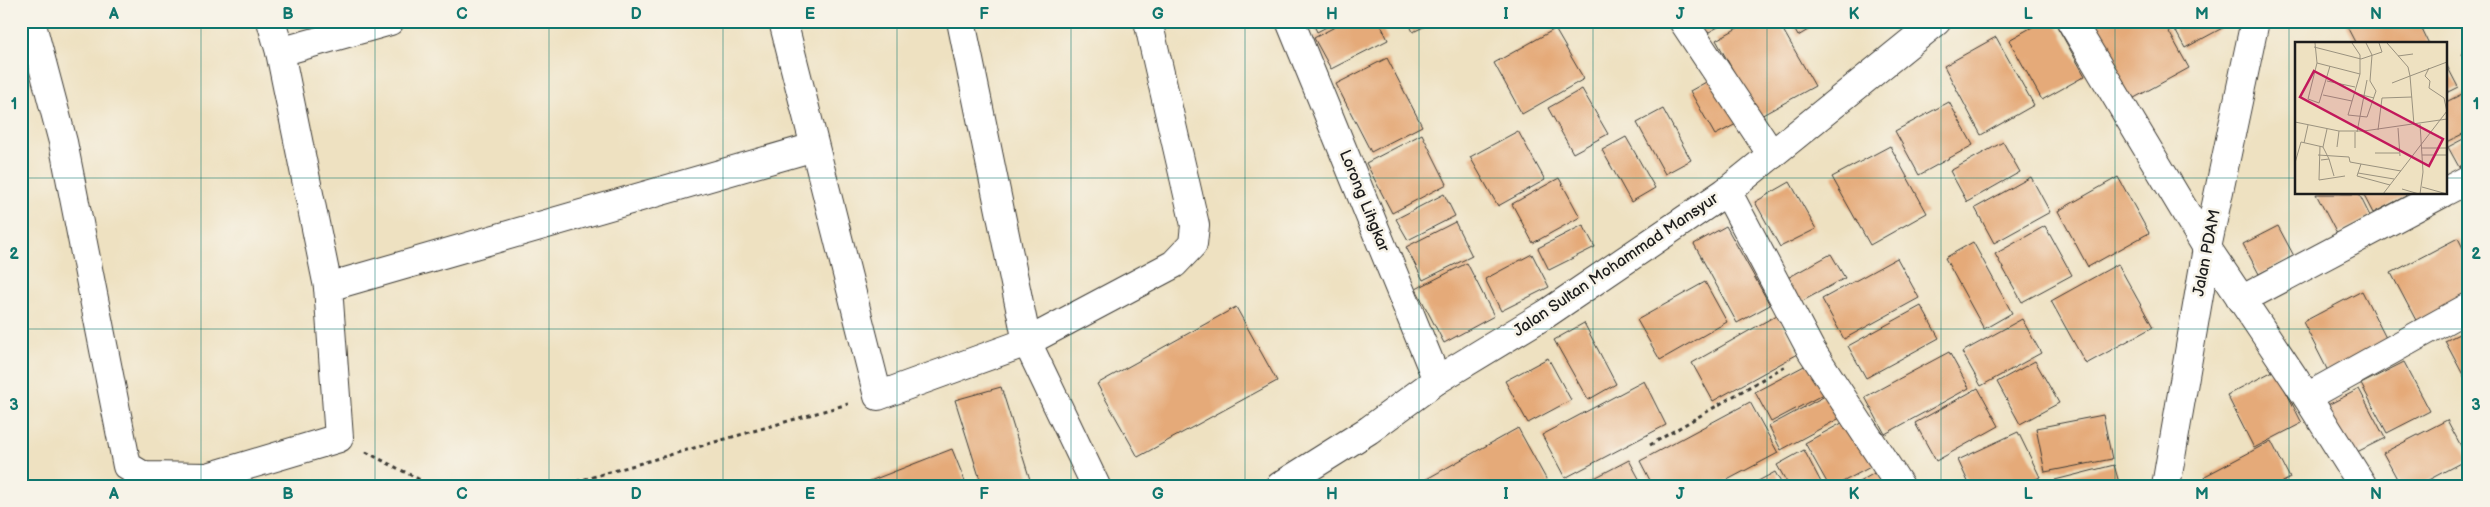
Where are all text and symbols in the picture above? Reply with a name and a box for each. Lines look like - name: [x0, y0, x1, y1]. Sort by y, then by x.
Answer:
- text: A: [108, 5, 119, 24]
- text: B: [282, 5, 294, 24]
- text: C: [456, 5, 468, 24]
- text: D: [630, 5, 642, 24]
- text: E: [805, 5, 815, 24]
- text: F: [979, 5, 989, 24]
- text: G: [1152, 5, 1164, 24]
- text: H: [1326, 5, 1338, 24]
- text: I: [1503, 5, 1509, 24]
- text: J: [1676, 5, 1685, 24]
- text: K: [1849, 5, 1860, 24]
- text: L: [2023, 5, 2033, 24]
- text: M: [2195, 5, 2209, 24]
- text: N: [2370, 5, 2382, 24]
- inset map: [2295, 42, 2448, 195]
- text: 1: [11, 95, 17, 114]
- text: 1: [2473, 95, 2479, 114]
- street label: Lorong Lihgkar: [1335, 147, 1393, 255]
- street label: Jalan Sultan Mohammad Mansyur: [1510, 189, 1722, 341]
- street label: Jalan PDAM: [2189, 208, 2225, 298]
- text: 2: [9, 245, 19, 264]
- text: 2: [2471, 245, 2481, 264]
- text: 3: [9, 396, 19, 415]
- text: 3: [2471, 396, 2481, 415]
- text: A: [108, 485, 119, 504]
- text: B: [282, 485, 294, 504]
- text: C: [456, 485, 468, 504]
- text: D: [630, 485, 642, 504]
- text: E: [805, 485, 815, 504]
- text: F: [979, 485, 989, 504]
- text: G: [1152, 485, 1164, 504]
- text: H: [1326, 485, 1338, 504]
- text: I: [1503, 485, 1509, 504]
- text: J: [1676, 485, 1685, 504]
- text: K: [1849, 485, 1860, 504]
- text: L: [2023, 485, 2033, 504]
- text: M: [2195, 485, 2209, 504]
- text: N: [2370, 485, 2382, 504]

